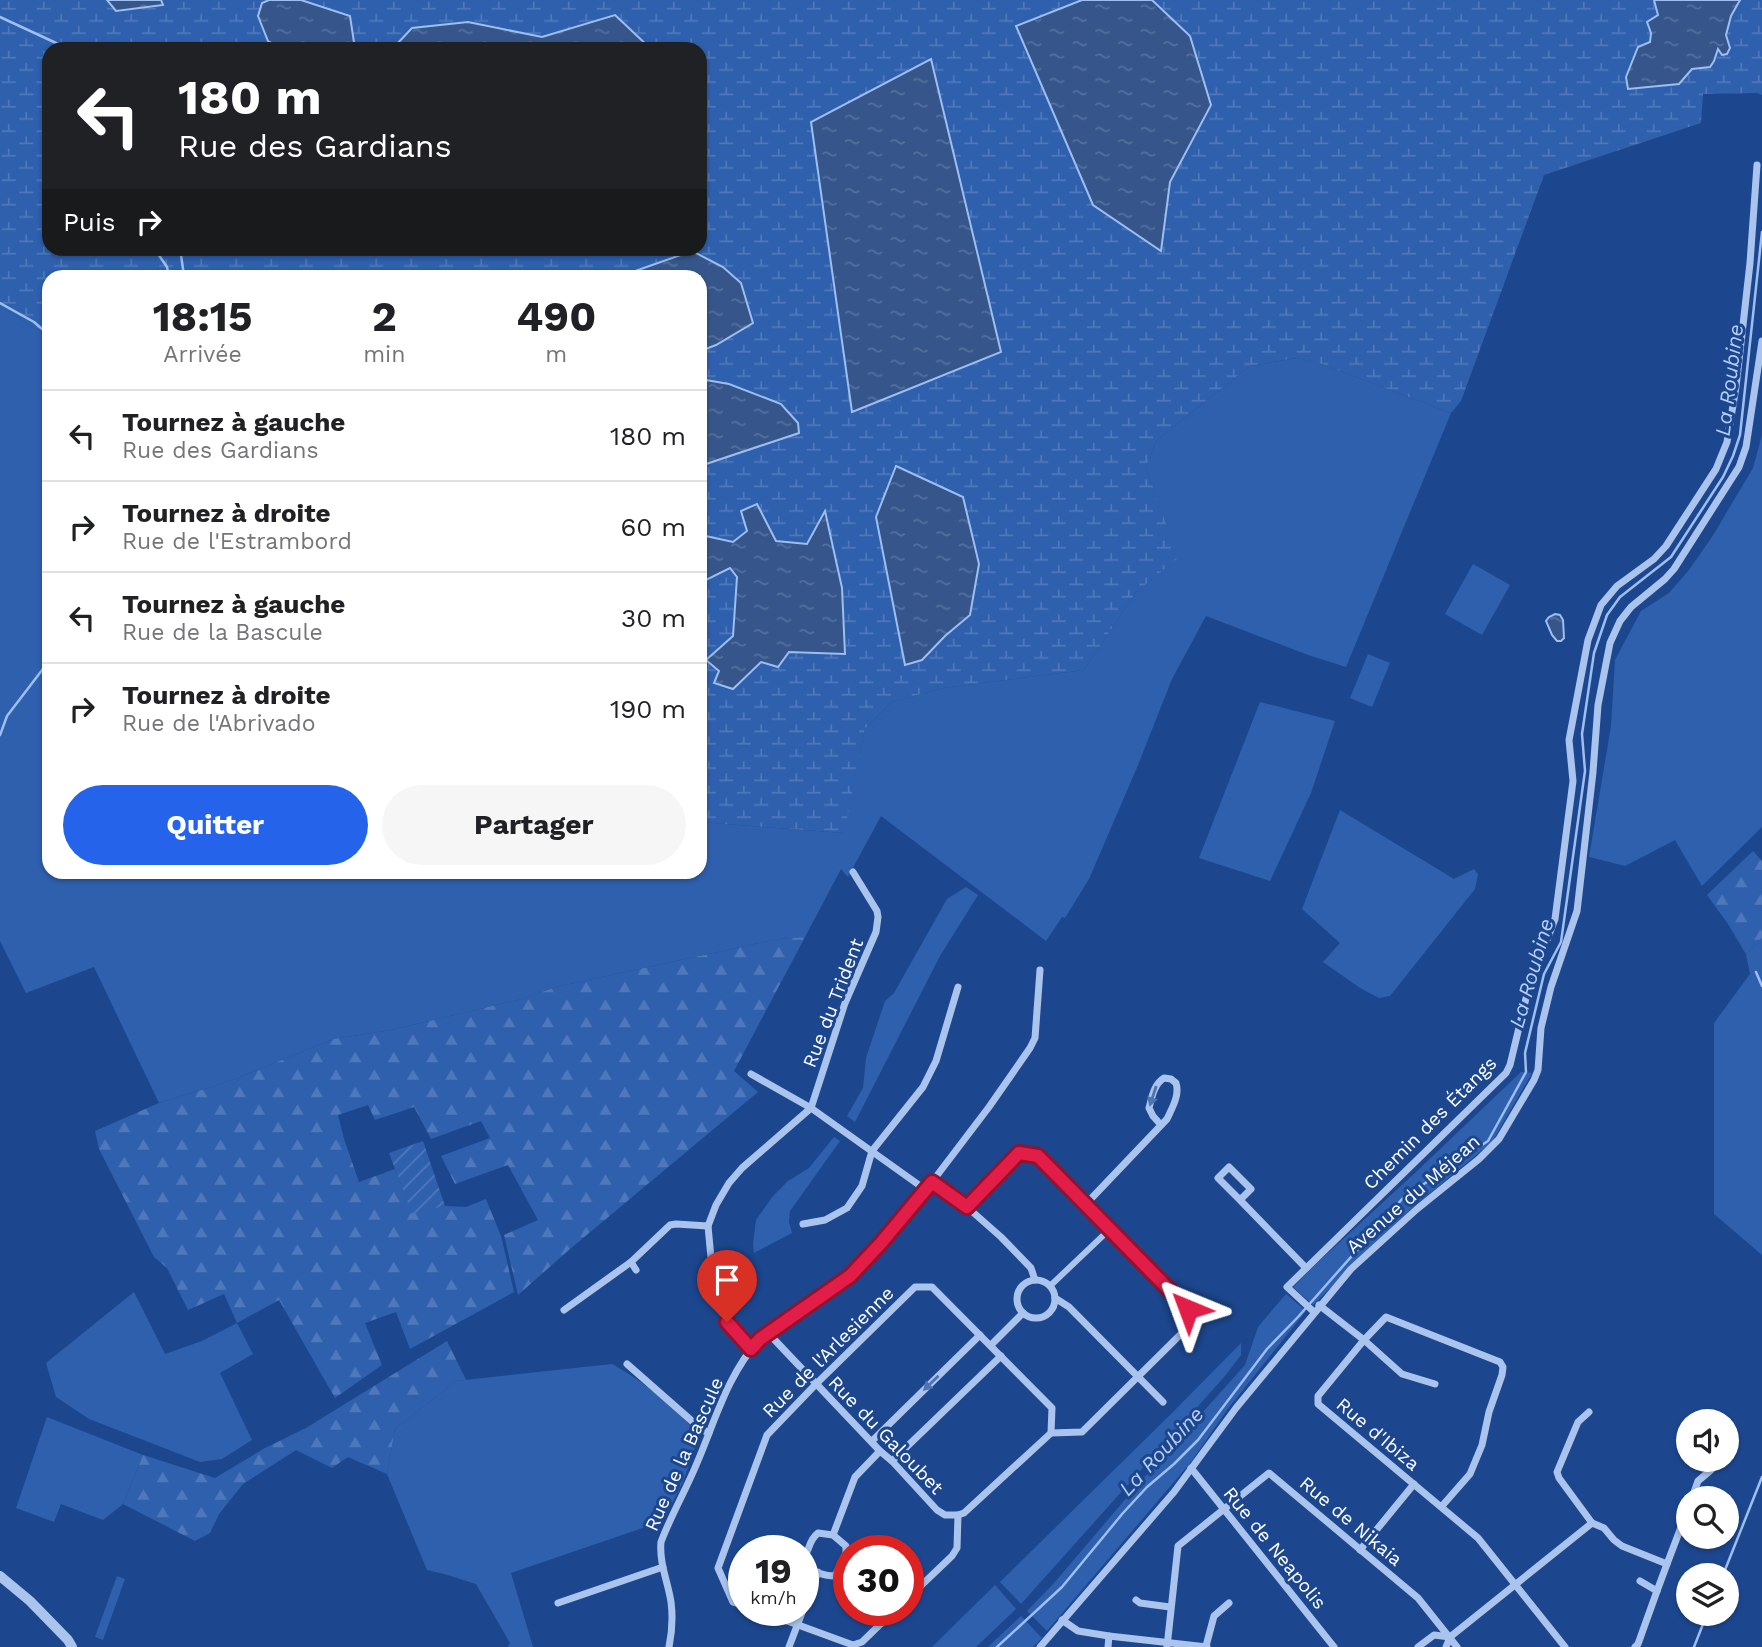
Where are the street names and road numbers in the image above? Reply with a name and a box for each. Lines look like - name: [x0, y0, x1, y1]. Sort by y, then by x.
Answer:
- street label: Rue du Trident: [798, 935, 868, 1071]
- street label: Chemin des Étangs: [1359, 1052, 1501, 1194]
- street label: Avenue du Méjean: [1342, 1130, 1484, 1258]
- street label: Rue de l'Arlesienne: [757, 1281, 899, 1423]
- street label: Rue du Galoubet: [824, 1371, 948, 1499]
- street label: Rue de la Bascule: [640, 1374, 728, 1534]
- street label: Rue d'Ibiza: [1332, 1393, 1424, 1476]
- street label: Rue de Nikaia: [1295, 1471, 1407, 1571]
- street label: Rue de Neapolis: [1219, 1482, 1331, 1614]

